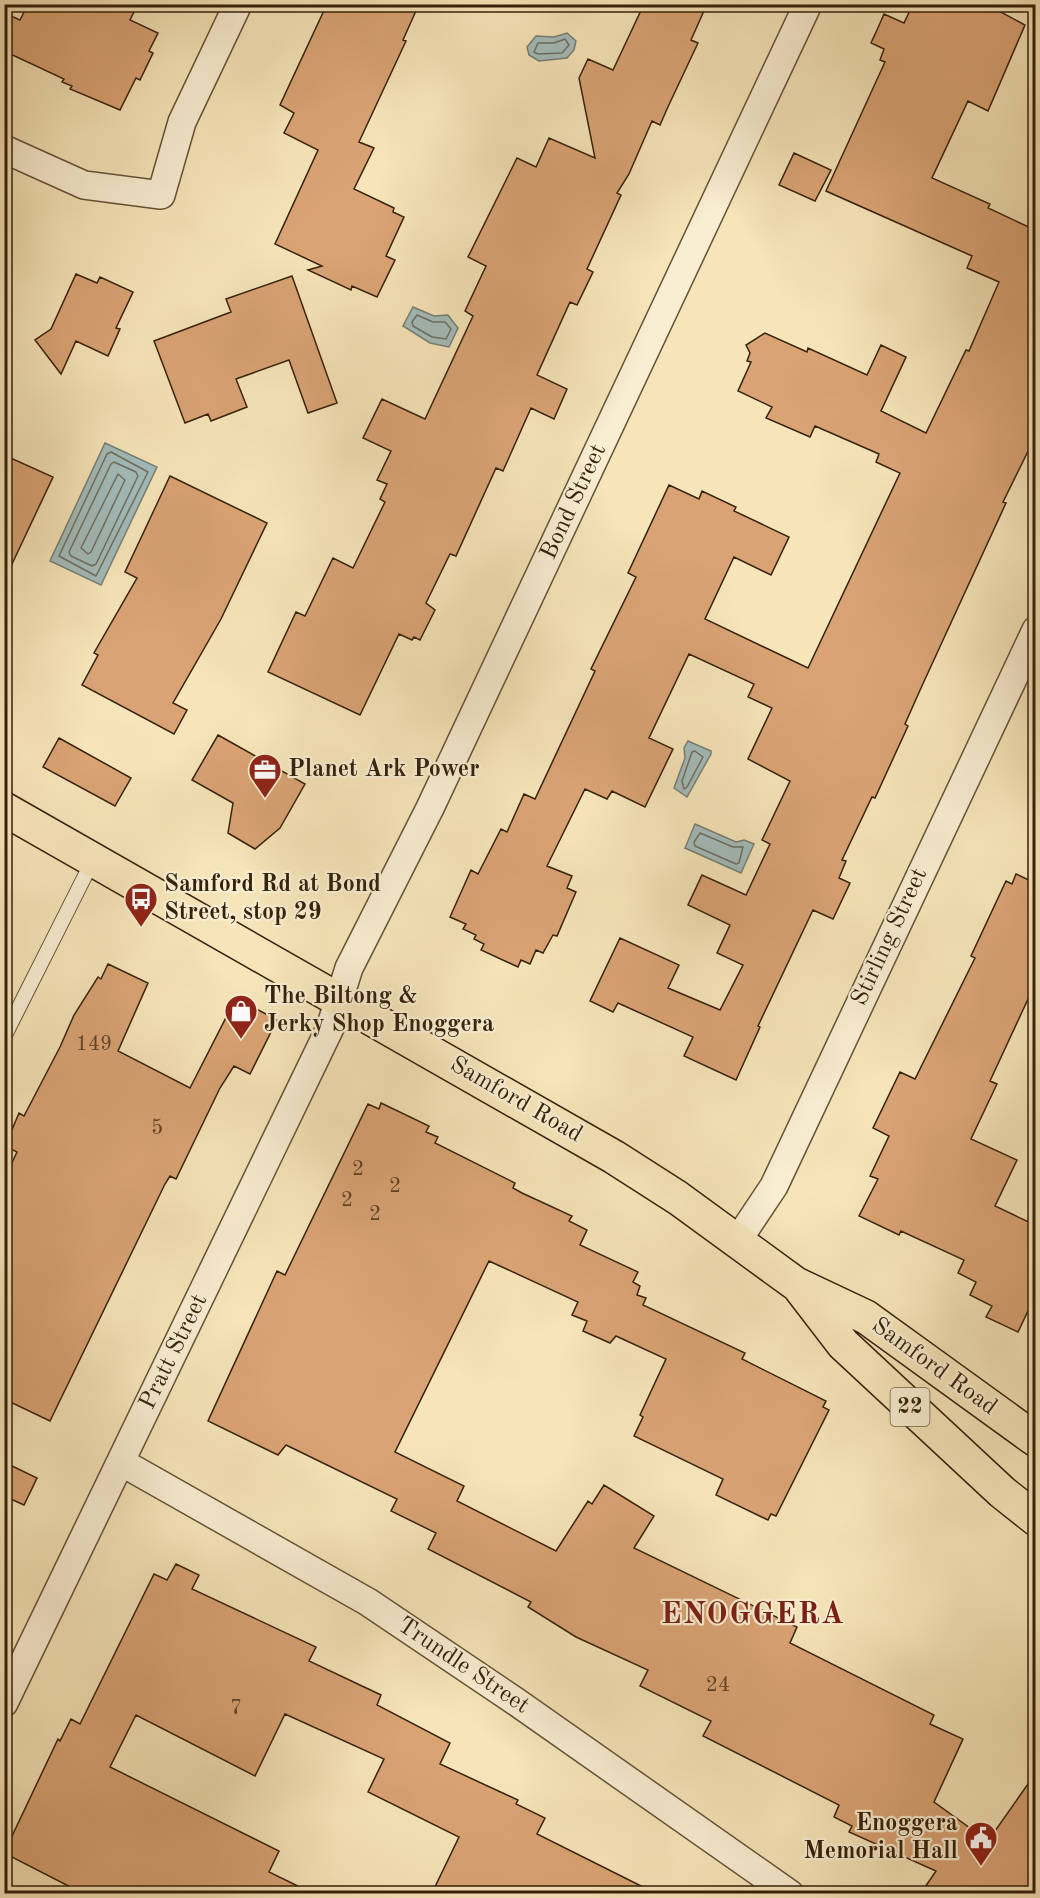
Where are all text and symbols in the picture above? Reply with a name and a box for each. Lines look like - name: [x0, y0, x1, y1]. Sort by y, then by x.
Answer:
- street label: Bond Street: [537, 441, 611, 563]
- office icon: Planet Ark Power: [247, 752, 283, 799]
- place label: Planet Ark Power: [288, 758, 480, 782]
- street label: Stirling Street: [848, 864, 932, 1010]
- place label: Samford Rd at Bond Street, stop 29: [164, 873, 381, 925]
- bus stop icon: Samford Rd at Bond Street, stop 29: [123, 881, 159, 928]
- place label: The Biltong & Jerky Shop Enoggera: [264, 985, 494, 1037]
- shop icon: The Biltong & Jerky Shop Enoggera: [223, 993, 259, 1040]
- house number: 149: [76, 1034, 112, 1055]
- street label: Samford Road: [446, 1053, 586, 1147]
- house number: 5: [151, 1118, 163, 1139]
- house number: 2: [352, 1159, 364, 1180]
- house number: 2: [389, 1176, 401, 1197]
- house number: 2: [341, 1190, 353, 1211]
- house number: 2: [369, 1204, 381, 1225]
- street label: Pratt Street: [136, 1291, 212, 1413]
- street label: Samford Road: [867, 1314, 1001, 1420]
- road number: 22: [890, 1388, 930, 1426]
- district label: ENOGGERA: [661, 1600, 845, 1630]
- street label: Trundle Street: [393, 1613, 533, 1719]
- house number: 24: [706, 1675, 730, 1696]
- house number: 7: [230, 1698, 242, 1719]
- place label: Enoggera Memorial Hall: [803, 1812, 958, 1864]
- public building icon: Enoggera Memorial Hall: [963, 1820, 999, 1867]

